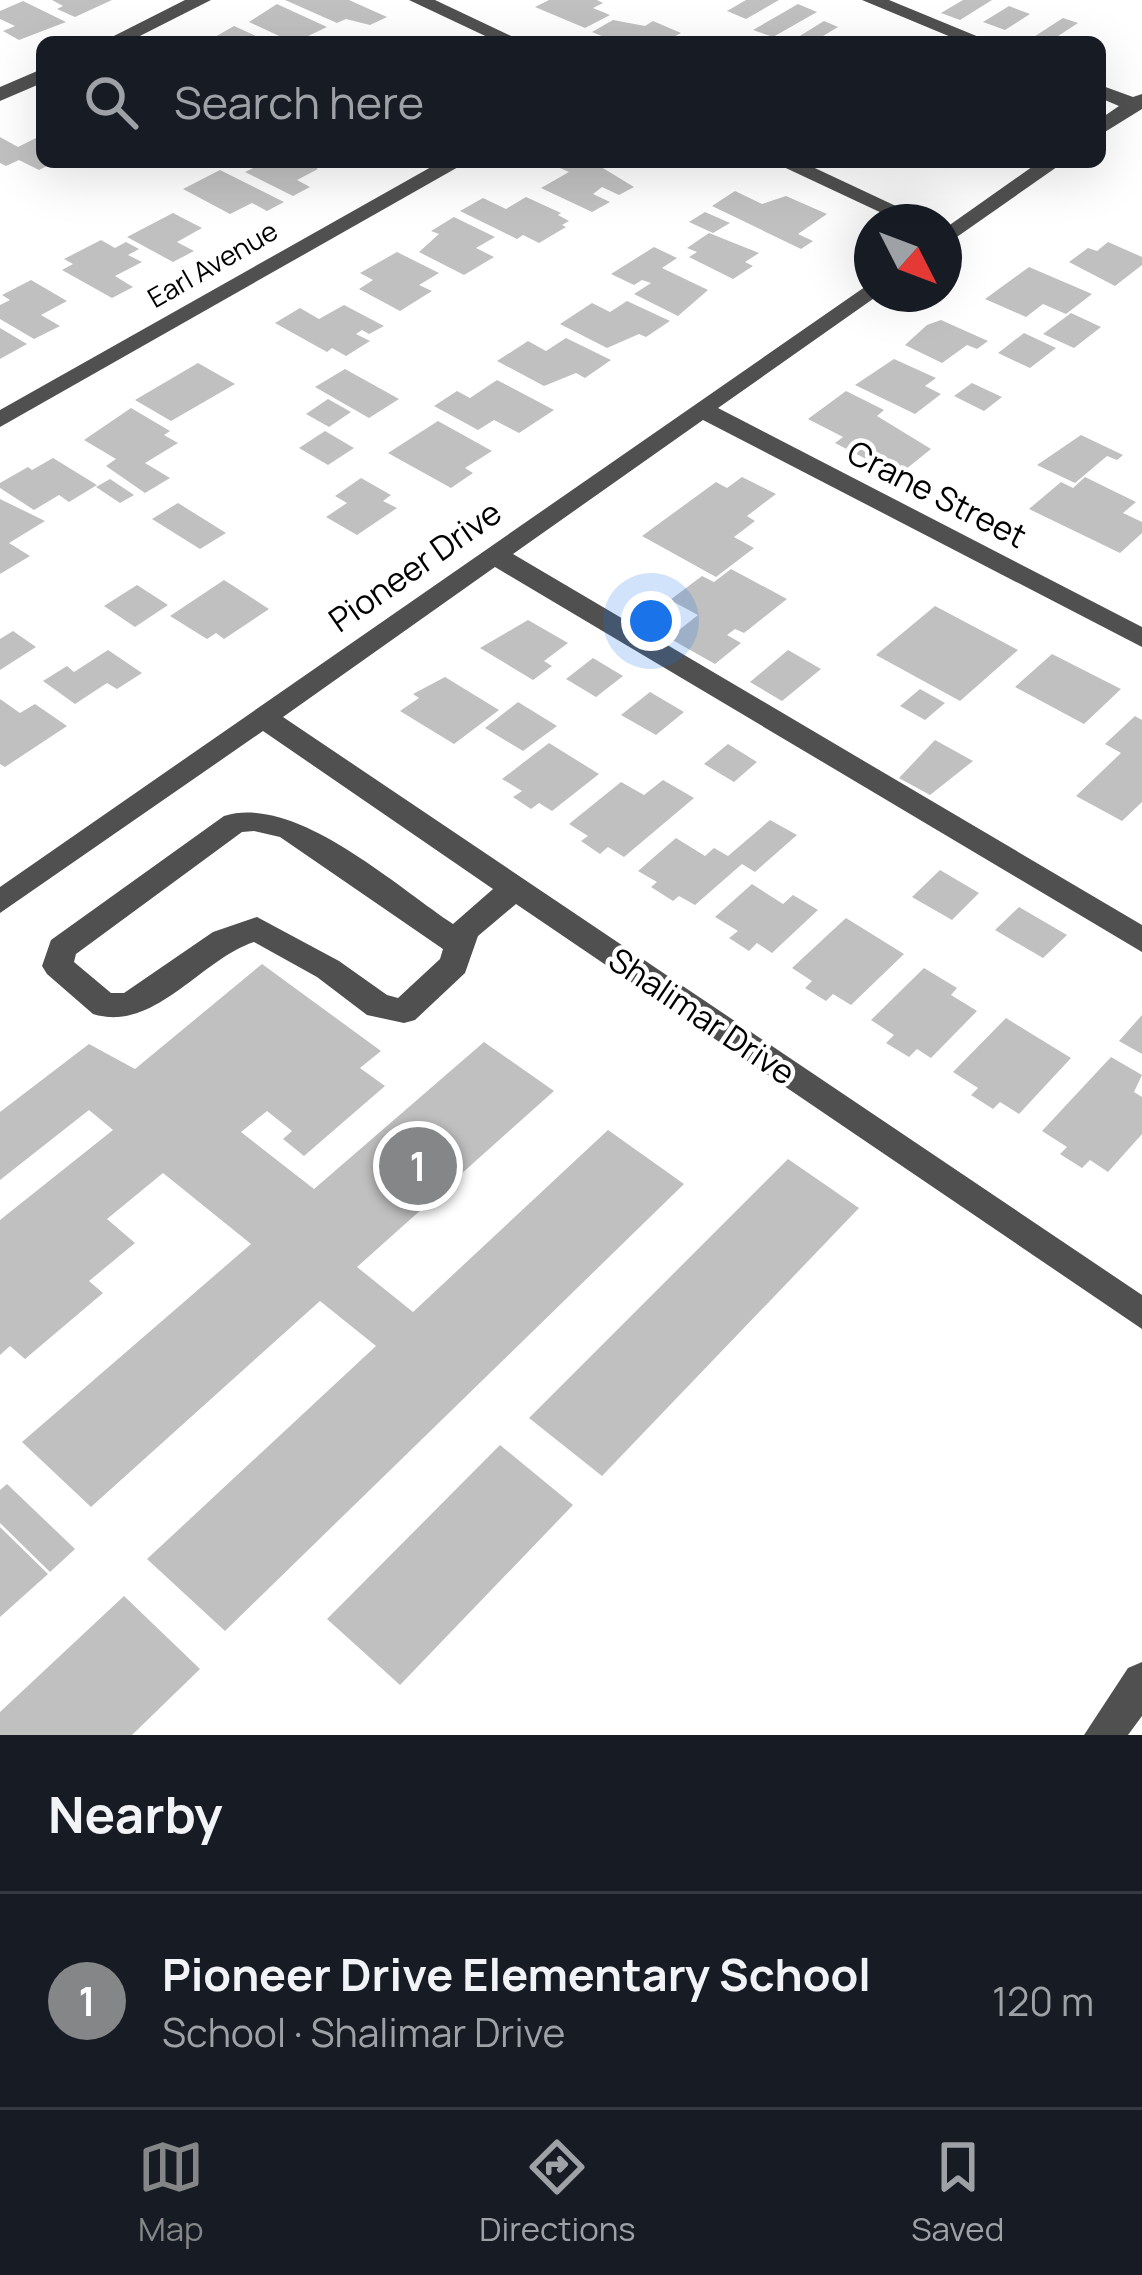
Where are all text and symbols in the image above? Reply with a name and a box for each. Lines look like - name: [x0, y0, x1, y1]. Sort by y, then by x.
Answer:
- search box: [36, 36, 1106, 168]
- icon: search: [78, 69, 144, 135]
- text: Search here: [174, 71, 424, 133]
- north arrow: [854, 204, 962, 312]
- street label: Earl Avenue: [141, 212, 284, 316]
- street label: Crane Street: [840, 429, 1035, 558]
- street label: Pioneer Drive: [320, 490, 510, 642]
- your location: [621, 591, 681, 651]
- street label: Shalimar Drive: [600, 937, 804, 1095]
- pin: 1: [379, 1121, 457, 1211]
- text: Nearby: [48, 1779, 223, 1848]
- text: Pioneer Drive Elementary School: [162, 1943, 871, 2005]
- text: 1: [78, 1974, 96, 2028]
- text: 120 m: [992, 1974, 1094, 2028]
- text: School · Shalimar Drive: [162, 2005, 565, 2059]
- tab: Map: [138, 2134, 204, 2251]
- tab: Directions: [479, 2134, 636, 2251]
- tab: Saved: [911, 2134, 1004, 2251]

